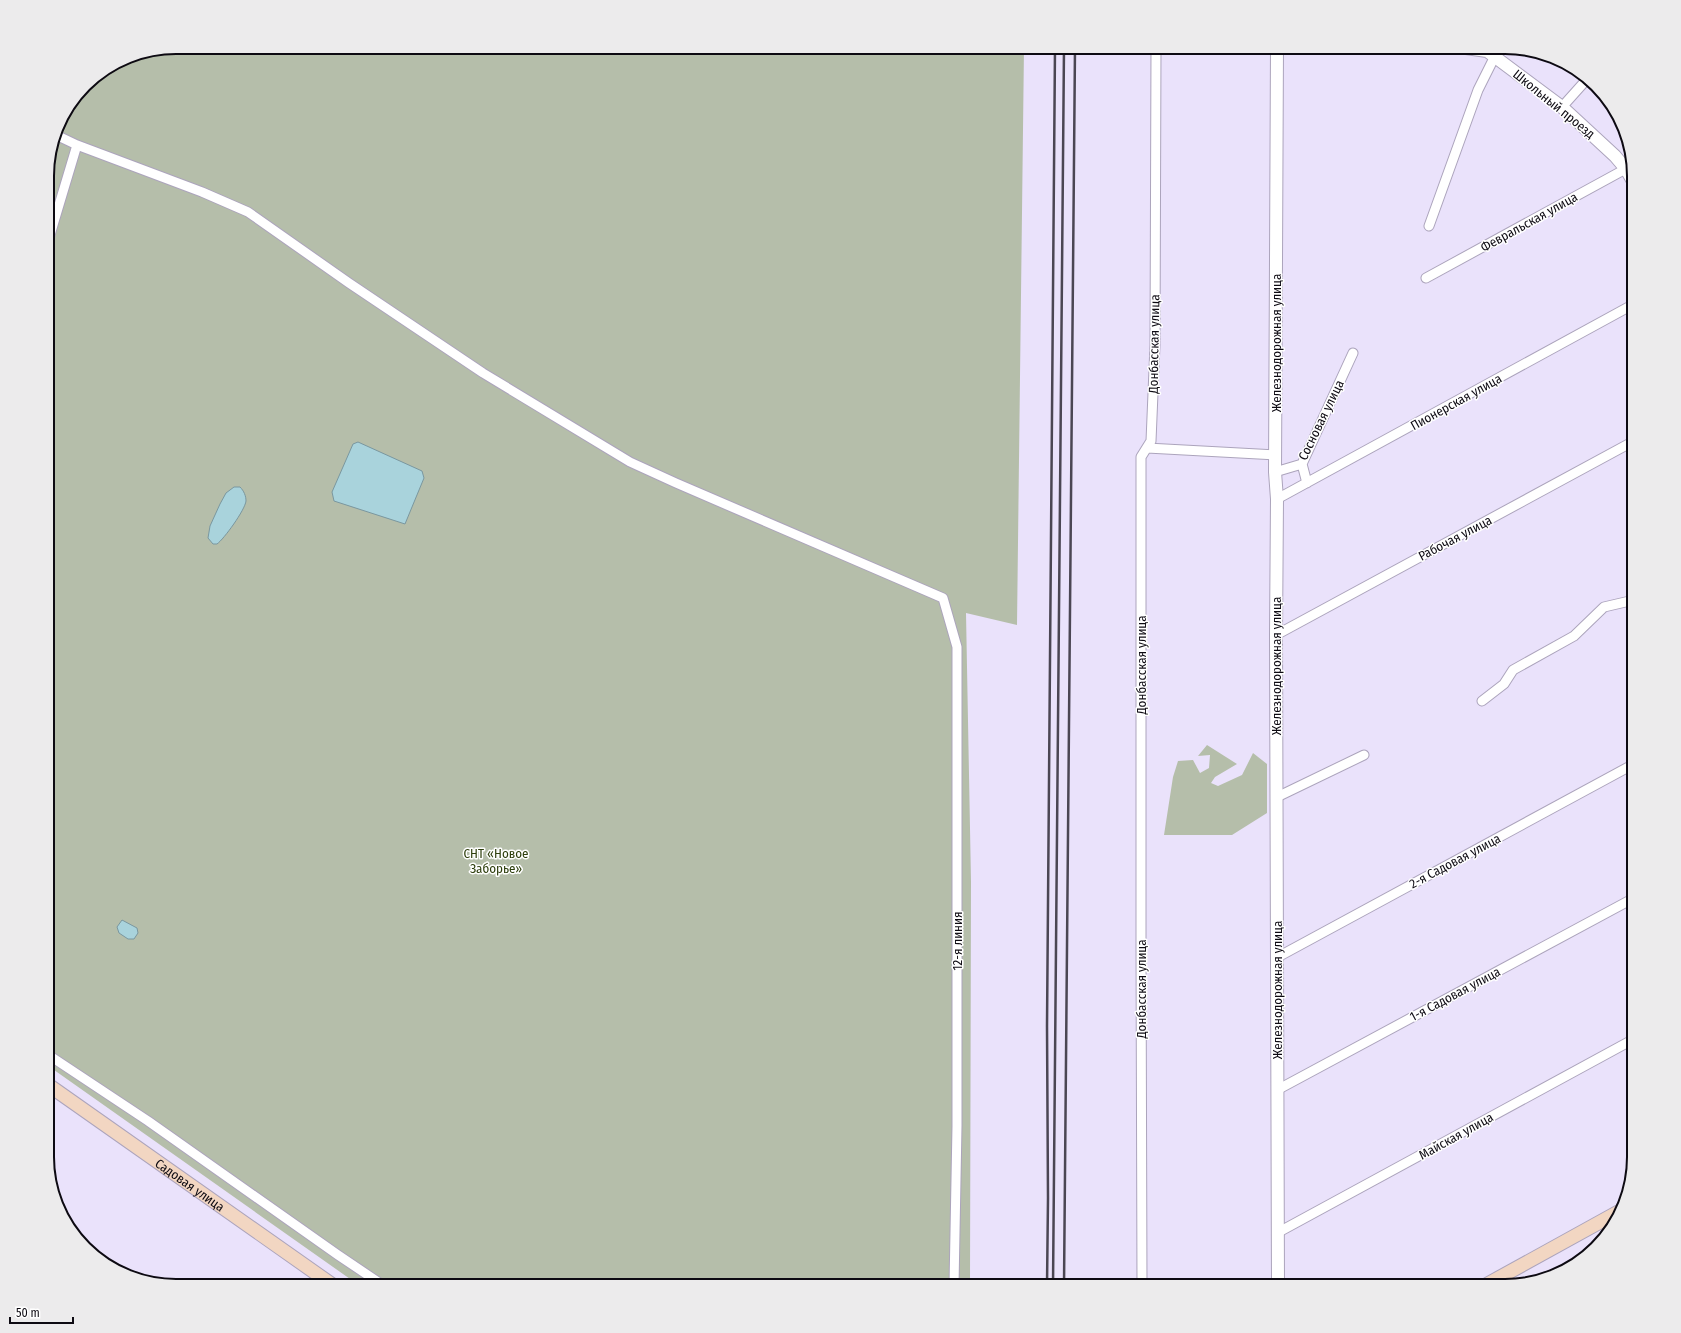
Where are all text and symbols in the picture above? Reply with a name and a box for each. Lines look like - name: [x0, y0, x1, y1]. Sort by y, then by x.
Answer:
- street label: Школьный проезд: [1510, 66, 1598, 142]
- street label: Февральская улица: [1478, 189, 1580, 255]
- street label: Железнодорожная улица: [1269, 274, 1284, 412]
- street label: Донбасская улица: [1146, 294, 1162, 395]
- street label: Пионерская улица: [1408, 371, 1504, 433]
- street label: Сосновая улица: [1295, 377, 1347, 463]
- street label: Рабочая улица: [1416, 512, 1494, 564]
- street label: Железнодорожная улица: [1269, 597, 1284, 735]
- street label: Донбасская улица: [1134, 615, 1149, 716]
- street label: 2-я Садовая улица: [1407, 831, 1503, 891]
- park label: СНТ «Новое Заборье»: [463, 846, 529, 876]
- street label: 12-я линия: [950, 912, 965, 970]
- street label: Железнодорожная улица: [1270, 921, 1285, 1059]
- street label: Донбасская улица: [1134, 939, 1149, 1040]
- street label: 1-я Садовая улица: [1407, 964, 1503, 1024]
- street label: Майская улица: [1416, 1109, 1496, 1163]
- street label: Садовая улица: [153, 1155, 228, 1214]
- scale bar: [10, 1299, 73, 1325]
- text: 50 m: [16, 1306, 40, 1320]

